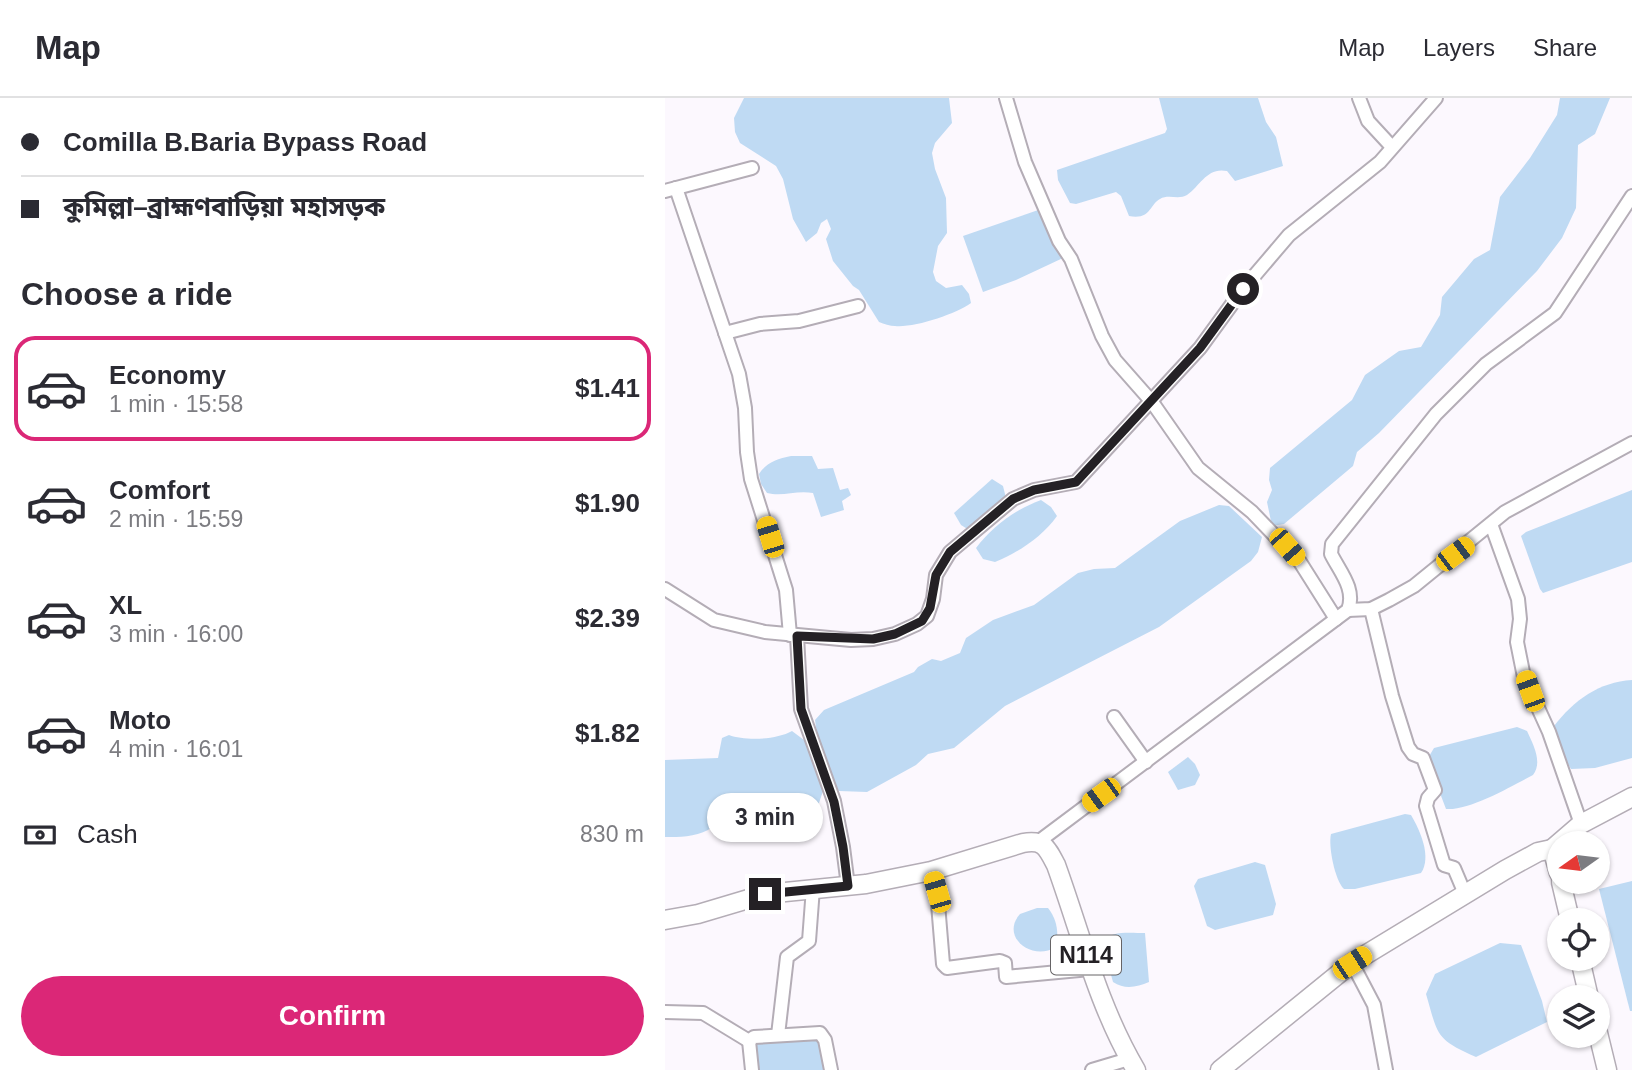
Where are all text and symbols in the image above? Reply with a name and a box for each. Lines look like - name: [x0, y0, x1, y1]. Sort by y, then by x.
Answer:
- text: Map: [35, 29, 101, 66]
- text: Map: [1338, 34, 1385, 61]
- text: Layers: [1423, 34, 1495, 61]
- text: Share: [1533, 34, 1597, 61]
- text: Comilla B.Baria Bypass Road: [63, 127, 427, 157]
- text: কুমিল্লা–ব্রাহ্মণবাড়িয়া মহাসড়ক: [63, 192, 385, 222]
- route start: [1227, 273, 1259, 305]
- text: Choose a ride: [21, 276, 233, 312]
- icon: car: [25, 357, 88, 420]
- text: Economy: [109, 360, 226, 390]
- text: $1.41: [575, 373, 640, 403]
- text: 1 min · 15:58: [109, 391, 243, 417]
- icon: car: [25, 472, 88, 535]
- text: Comfort: [109, 475, 210, 505]
- text: $1.90: [575, 488, 640, 518]
- text: 2 min · 15:59: [109, 506, 243, 532]
- car: [754, 514, 787, 560]
- car: [1266, 524, 1309, 570]
- car: [1432, 533, 1479, 575]
- icon: car: [25, 587, 88, 650]
- text: XL: [109, 590, 142, 620]
- text: $2.39: [575, 603, 640, 633]
- text: 3 min · 16:00: [109, 621, 243, 647]
- car: [1513, 668, 1548, 714]
- icon: car: [25, 702, 88, 765]
- text: Moto: [109, 705, 171, 735]
- text: $1.82: [575, 718, 640, 748]
- text: 4 min · 16:01: [109, 736, 243, 762]
- car: [1078, 774, 1125, 816]
- callout: 3 min: [707, 792, 823, 842]
- text: 3 min: [735, 804, 795, 830]
- icon: cash: [21, 816, 59, 854]
- text: Cash: [77, 819, 138, 849]
- text: 830 m: [580, 821, 644, 847]
- north arrow: [1547, 831, 1610, 894]
- map controls: [1547, 831, 1610, 1048]
- car: [922, 869, 953, 915]
- route end: [749, 878, 781, 910]
- button: locate: [1547, 908, 1610, 971]
- road number: N114: [1051, 936, 1121, 974]
- car: [1329, 943, 1376, 983]
- button: Confirm: [21, 976, 644, 1056]
- button: layers: [1547, 985, 1610, 1048]

